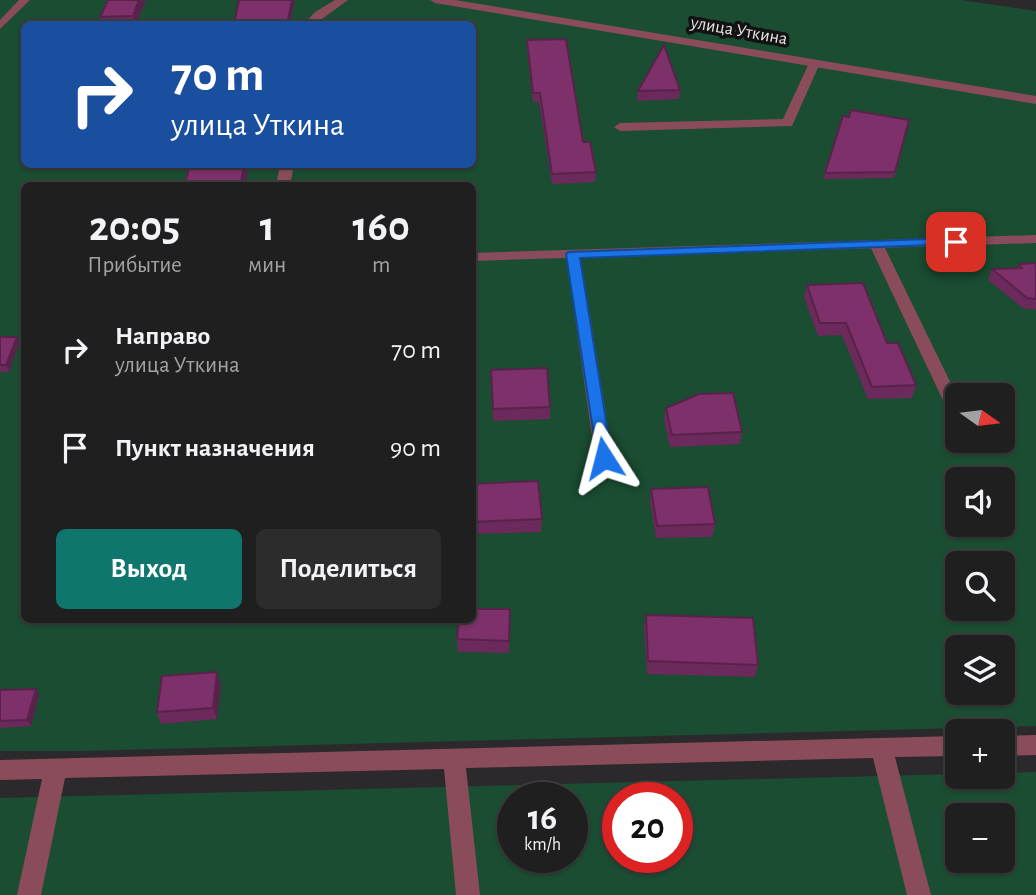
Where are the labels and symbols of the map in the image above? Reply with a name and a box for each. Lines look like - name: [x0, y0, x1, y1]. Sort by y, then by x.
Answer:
- street label: улица Уткина: [688, 13, 789, 48]
- pin: [926, 212, 986, 272]
- north arrow: [945, 383, 1015, 453]
- position arrow: [567, 421, 641, 495]
- speed limit sign: 20: [602, 782, 693, 873]

